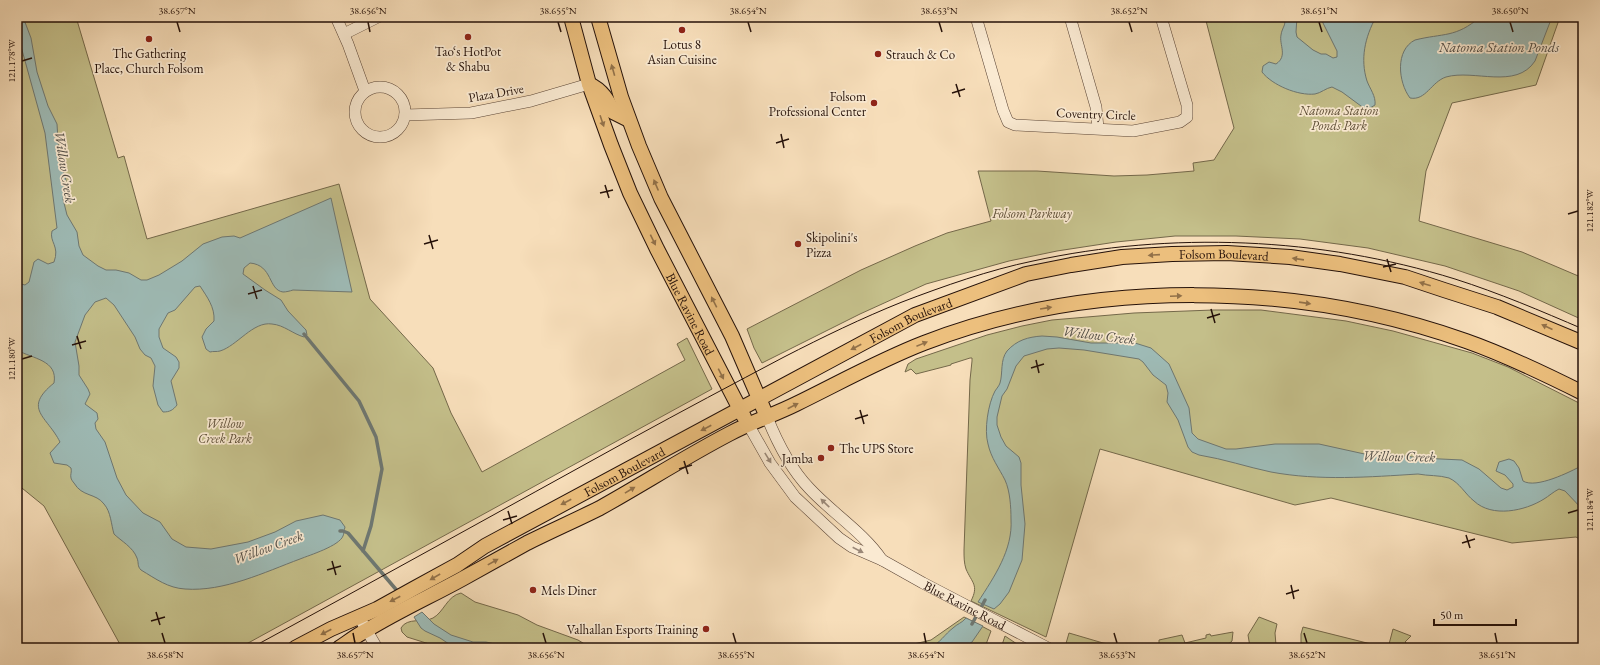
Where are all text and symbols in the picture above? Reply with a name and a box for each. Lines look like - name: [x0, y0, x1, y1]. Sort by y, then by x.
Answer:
- text: 38.657°N: [158, 4, 196, 17]
- text: 38.656°N: [349, 4, 387, 17]
- text: 38.655°N: [539, 4, 577, 17]
- text: 38.654°N: [729, 4, 767, 17]
- text: 38.653°N: [920, 4, 958, 17]
- text: 38.652°N: [1110, 4, 1148, 17]
- text: 38.651°N: [1300, 4, 1338, 17]
- text: 38.650°N: [1491, 4, 1529, 17]
- marker: Lotus 8 Asian Cuisine: [677, 25, 687, 35]
- marker: Tao‘s HotPot & Shabu: [463, 32, 473, 42]
- marker: The Gathering Place, Church Folsom: [144, 34, 154, 44]
- place label: Lotus 8 Asian Cuisine: [646, 36, 717, 68]
- water label: Natoma Station Ponds: [1438, 38, 1559, 56]
- text: 121.178°W: [5, 39, 18, 83]
- place label: Tao‘s HotPot & Shabu: [435, 43, 501, 75]
- place label: The Gathering Place, Church Folsom: [94, 45, 204, 77]
- place label: Strauch & Co: [886, 46, 955, 63]
- marker: Strauch & Co: [873, 49, 883, 59]
- one-way arrow: [610, 64, 616, 76]
- street label: Plaza Drive: [467, 80, 525, 106]
- place label: Folsom Professional Center: [769, 88, 867, 120]
- marker: Folsom Professional Center: [869, 98, 879, 108]
- park label: Natoma Station Ponds Park: [1298, 102, 1379, 134]
- street label: Coventry Circle: [1056, 104, 1136, 124]
- one-way arrow: [599, 115, 605, 127]
- water label: Willow Creek: [50, 130, 80, 205]
- one-way arrow: [653, 180, 659, 191]
- text: 121.182°W: [1583, 189, 1596, 233]
- park label: Folsom Parkway: [991, 205, 1073, 222]
- place label: Skipolini's Pizza: [806, 229, 857, 261]
- one-way arrow: [650, 235, 656, 246]
- marker: Skipolini's Pizza: [793, 239, 803, 249]
- street label: Folsom Boulevard: [1179, 244, 1270, 264]
- one-way arrow: [1148, 251, 1160, 258]
- one-way arrow: [1292, 255, 1304, 262]
- street label: Blue Ravine Road: [662, 270, 719, 358]
- one-way arrow: [1419, 281, 1431, 287]
- street label: Folsom Boulevard: [866, 293, 955, 347]
- one-way arrow: [1170, 293, 1183, 299]
- one-way arrow: [711, 296, 717, 307]
- one-way arrow: [1299, 300, 1311, 306]
- one-way arrow: [1040, 305, 1053, 311]
- water label: Willow Creek: [1062, 322, 1137, 348]
- one-way arrow: [1541, 324, 1553, 330]
- text: 121.180°W: [5, 337, 18, 381]
- one-way arrow: [916, 341, 928, 347]
- one-way arrow: [850, 344, 862, 350]
- one-way arrow: [718, 368, 725, 379]
- one-way arrow: [788, 403, 799, 409]
- park label: Willow Creek Park: [198, 415, 252, 447]
- one-way arrow: [700, 424, 711, 431]
- place label: The UPS Store: [839, 440, 913, 457]
- street label: Folsom Boulevard: [581, 442, 668, 500]
- marker: The UPS Store: [826, 443, 836, 453]
- water label: Willow Creek: [1362, 446, 1436, 466]
- place label: Jamba: [781, 450, 814, 467]
- one-way arrow: [764, 452, 771, 464]
- marker: Jamba: [816, 453, 826, 463]
- one-way arrow: [624, 486, 636, 493]
- text: 121.184°W: [1583, 488, 1596, 532]
- one-way arrow: [560, 499, 572, 506]
- one-way arrow: [820, 499, 830, 508]
- water label: Willow Creek: [231, 526, 306, 568]
- one-way arrow: [852, 547, 864, 553]
- one-way arrow: [487, 559, 499, 566]
- one-way arrow: [429, 574, 441, 580]
- street label: Blue Ravine Road: [921, 576, 1009, 633]
- place label: Mels Diner: [541, 582, 597, 599]
- marker: Mels Diner: [528, 585, 538, 595]
- one-way arrow: [389, 596, 401, 602]
- scale bar: [1434, 601, 1516, 627]
- text: 50 m: [1440, 607, 1464, 623]
- place label: Valhallan Esports Training: [567, 621, 698, 638]
- marker: Valhallan Esports Training: [701, 624, 711, 634]
- one-way arrow: [321, 628, 332, 635]
- text: 38.658°N: [146, 648, 184, 661]
- text: 38.657°N: [336, 648, 374, 661]
- text: 38.656°N: [527, 648, 565, 661]
- text: 38.655°N: [717, 648, 755, 661]
- text: 38.654°N: [907, 648, 945, 661]
- text: 38.653°N: [1098, 648, 1136, 661]
- text: 38.652°N: [1288, 648, 1326, 661]
- text: 38.651°N: [1478, 648, 1516, 661]

